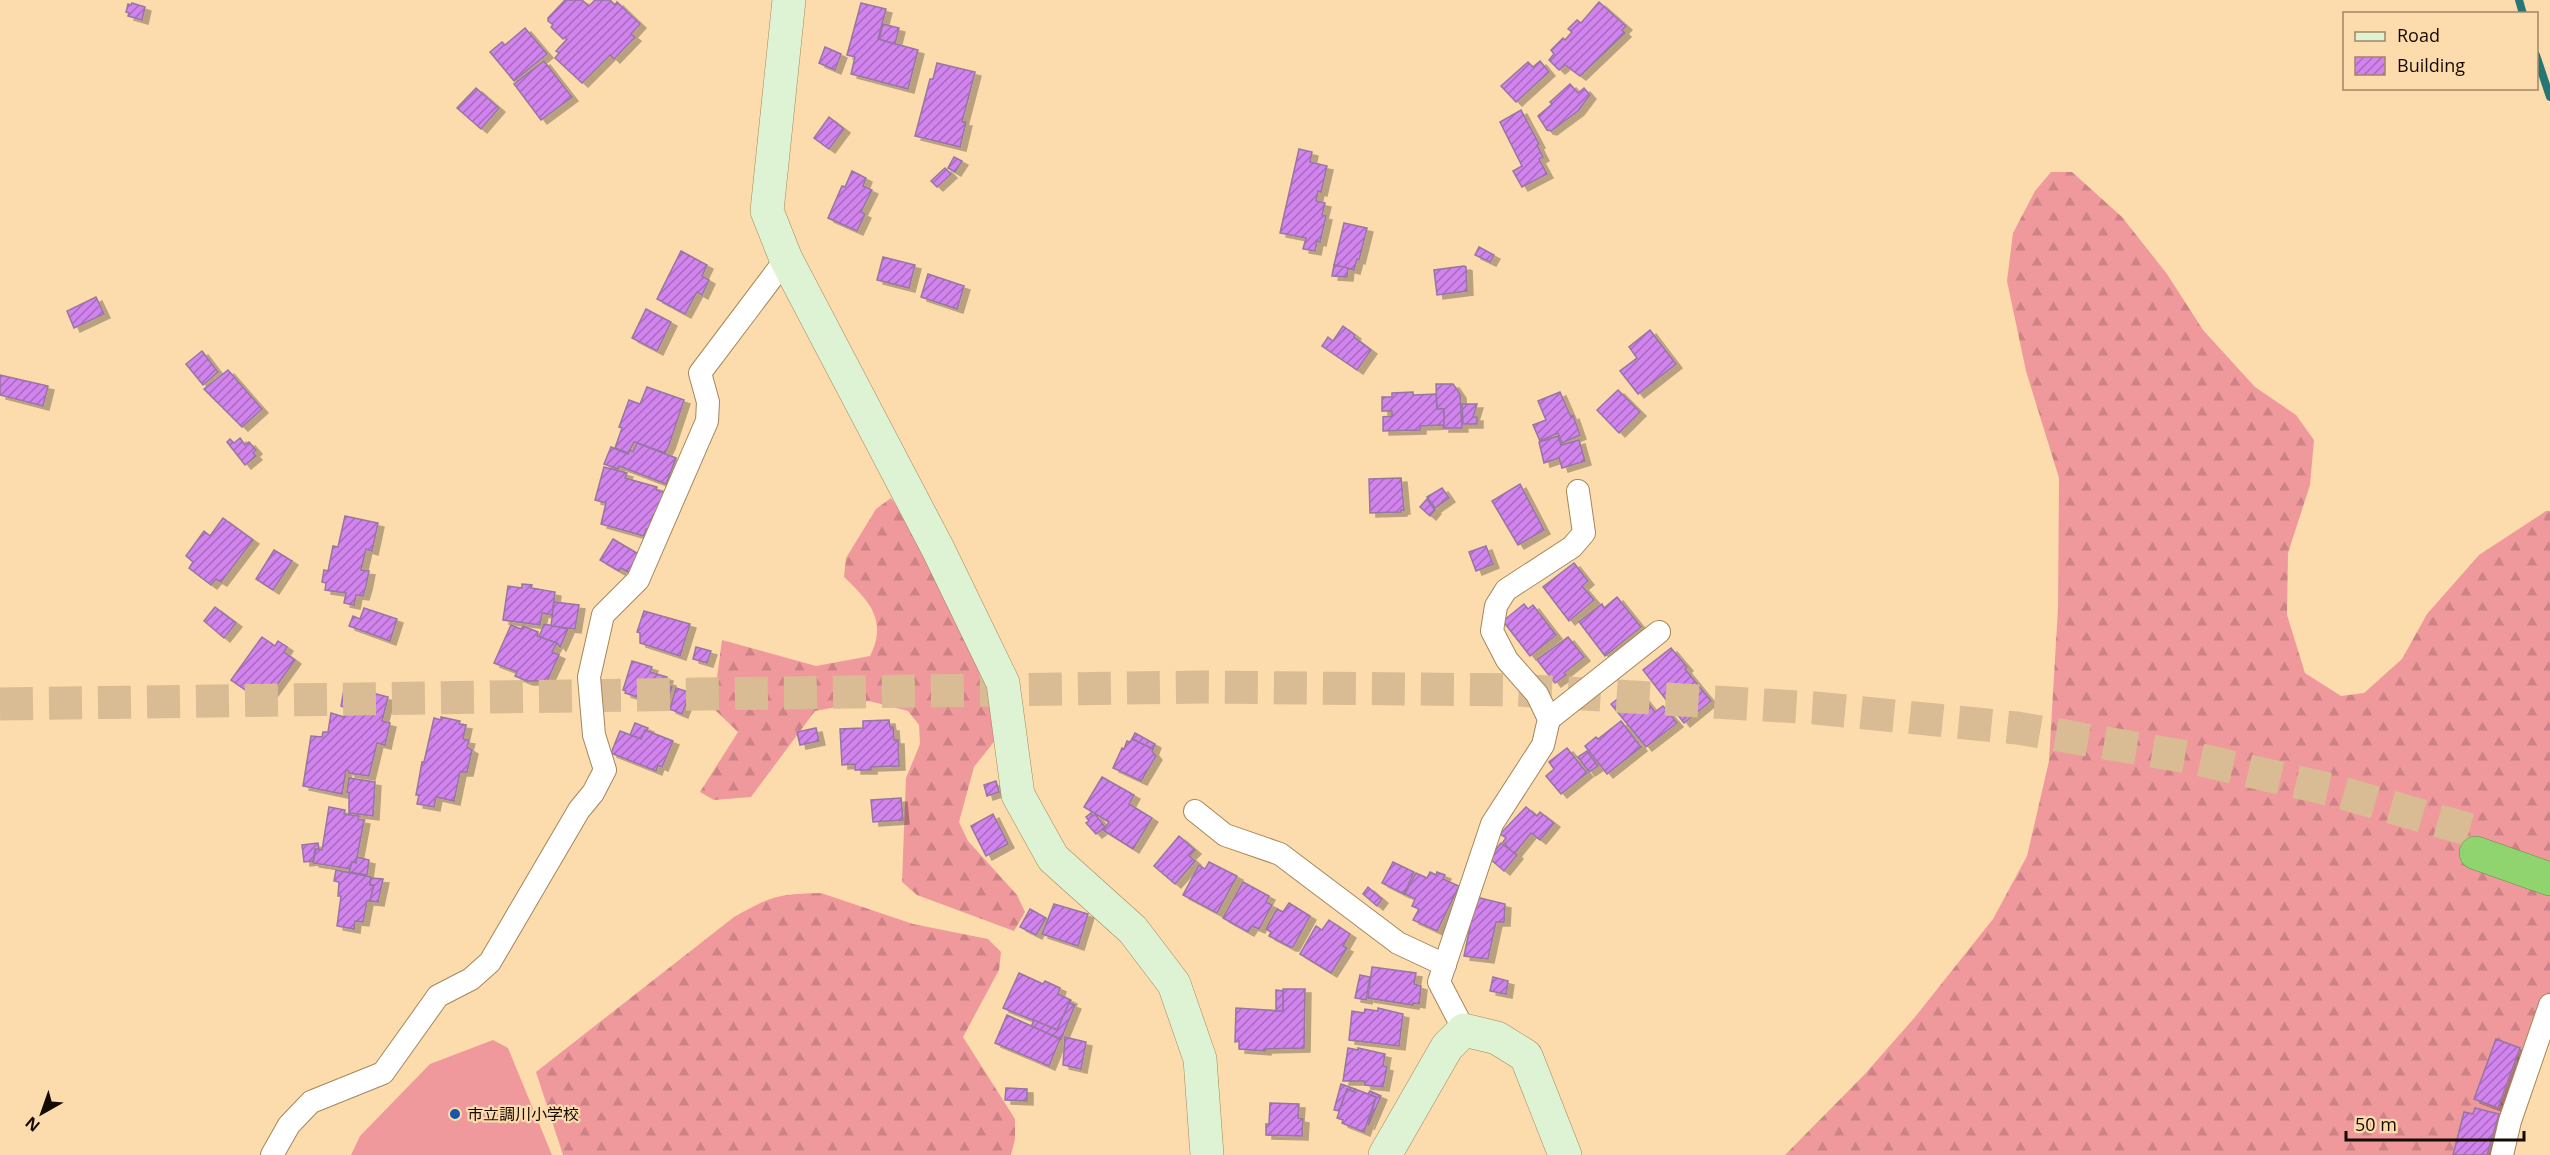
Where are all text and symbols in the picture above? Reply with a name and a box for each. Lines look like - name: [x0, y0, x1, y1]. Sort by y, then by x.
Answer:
- legend: [2343, 12, 2538, 90]
- text: Road: [2397, 23, 2440, 47]
- text: Building: [2397, 53, 2465, 77]
- north arrow: [12, 1083, 72, 1143]
- place label: 市立調川小学校: [467, 1103, 579, 1125]
- scale bar: [2346, 1104, 2524, 1142]
- marker: 市立調川小学校: [448, 1107, 462, 1121]
- text: N: [20, 1112, 44, 1137]
- text: 50 m: [2355, 1112, 2397, 1136]

